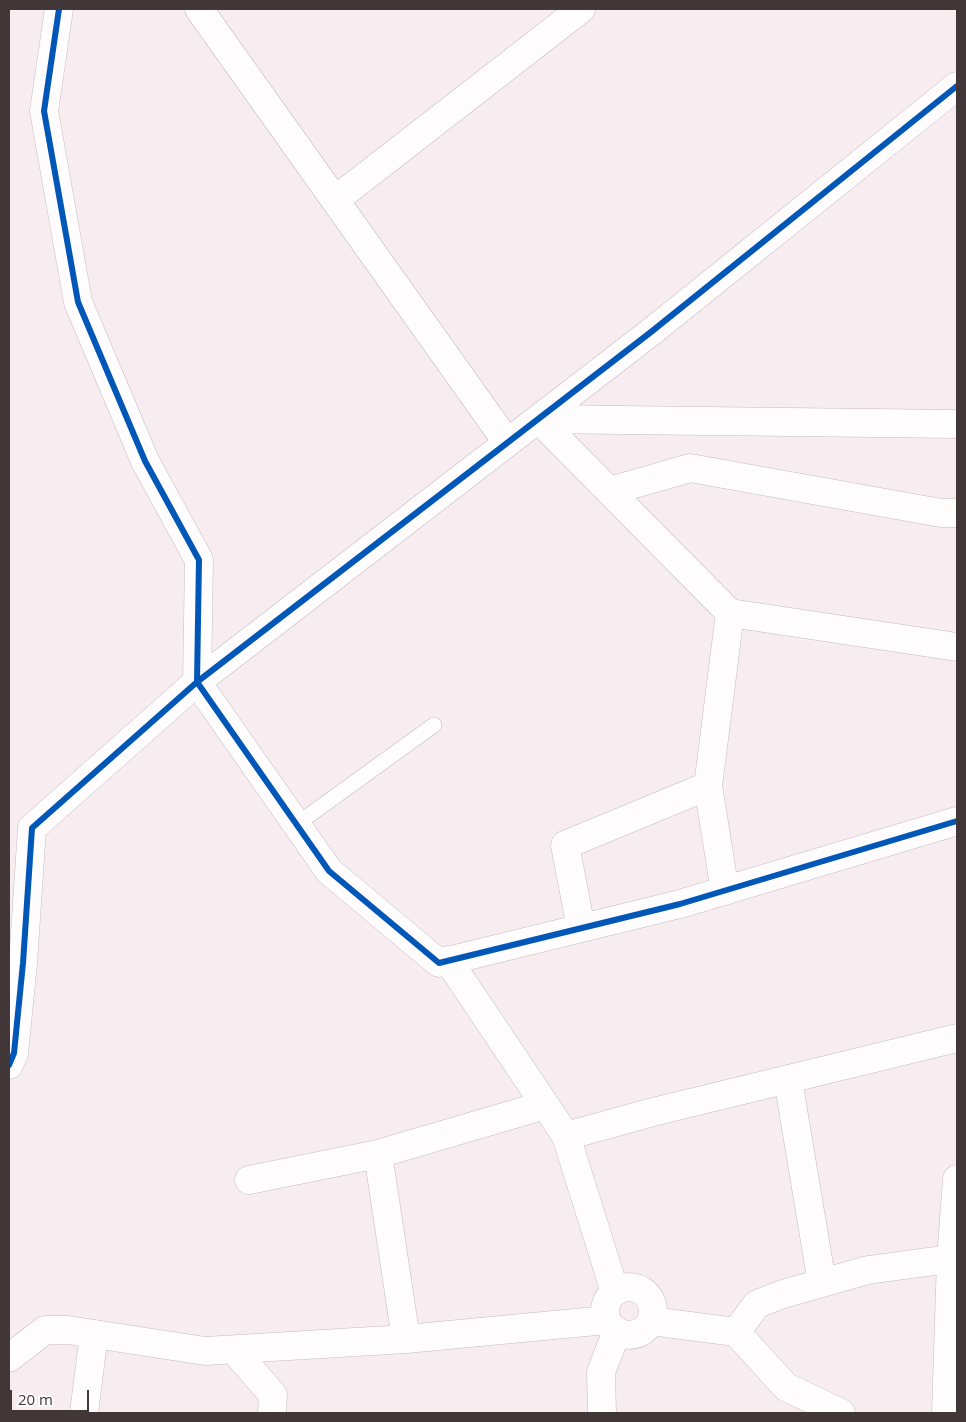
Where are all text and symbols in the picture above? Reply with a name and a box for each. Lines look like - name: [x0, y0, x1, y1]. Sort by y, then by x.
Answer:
- scale bar: [12, 1380, 91, 1412]
- text: 20 m: [18, 1389, 53, 1409]

